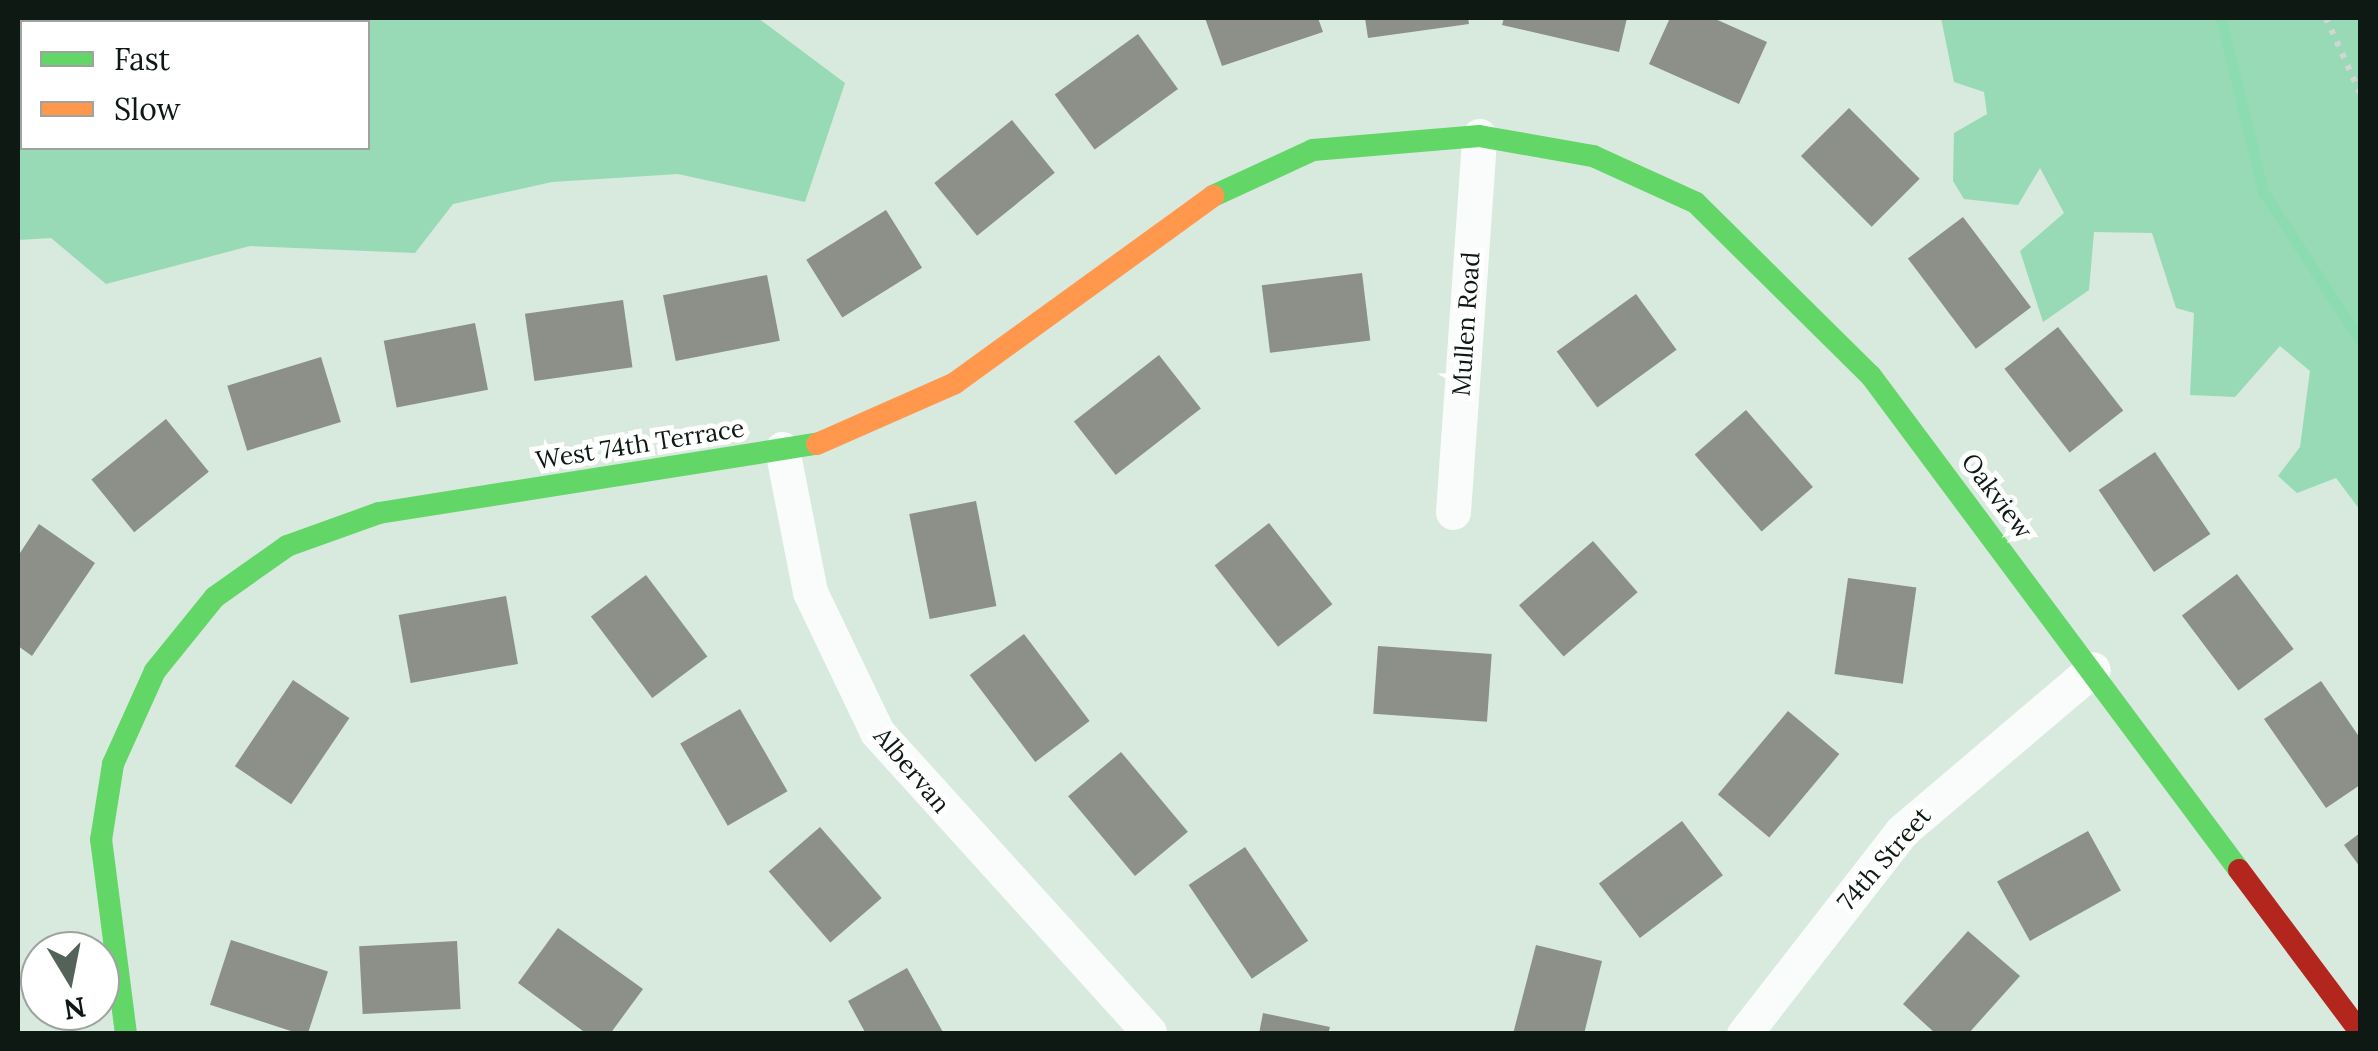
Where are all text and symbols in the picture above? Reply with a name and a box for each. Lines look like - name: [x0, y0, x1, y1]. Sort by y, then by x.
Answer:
- legend: [20, 20, 370, 150]
- text: Fast: [114, 40, 170, 78]
- text: Slow: [114, 90, 180, 128]
- street label: Mullen Road: [1446, 251, 1486, 397]
- street label: West 74th Terrace: [534, 413, 746, 475]
- street label: Oakview: [1955, 447, 2039, 545]
- street label: Albervan: [868, 721, 956, 819]
- street label: 74th Street: [1831, 801, 1937, 917]
- north arrow: [20, 931, 120, 1031]
- text: N: [61, 989, 89, 1028]

